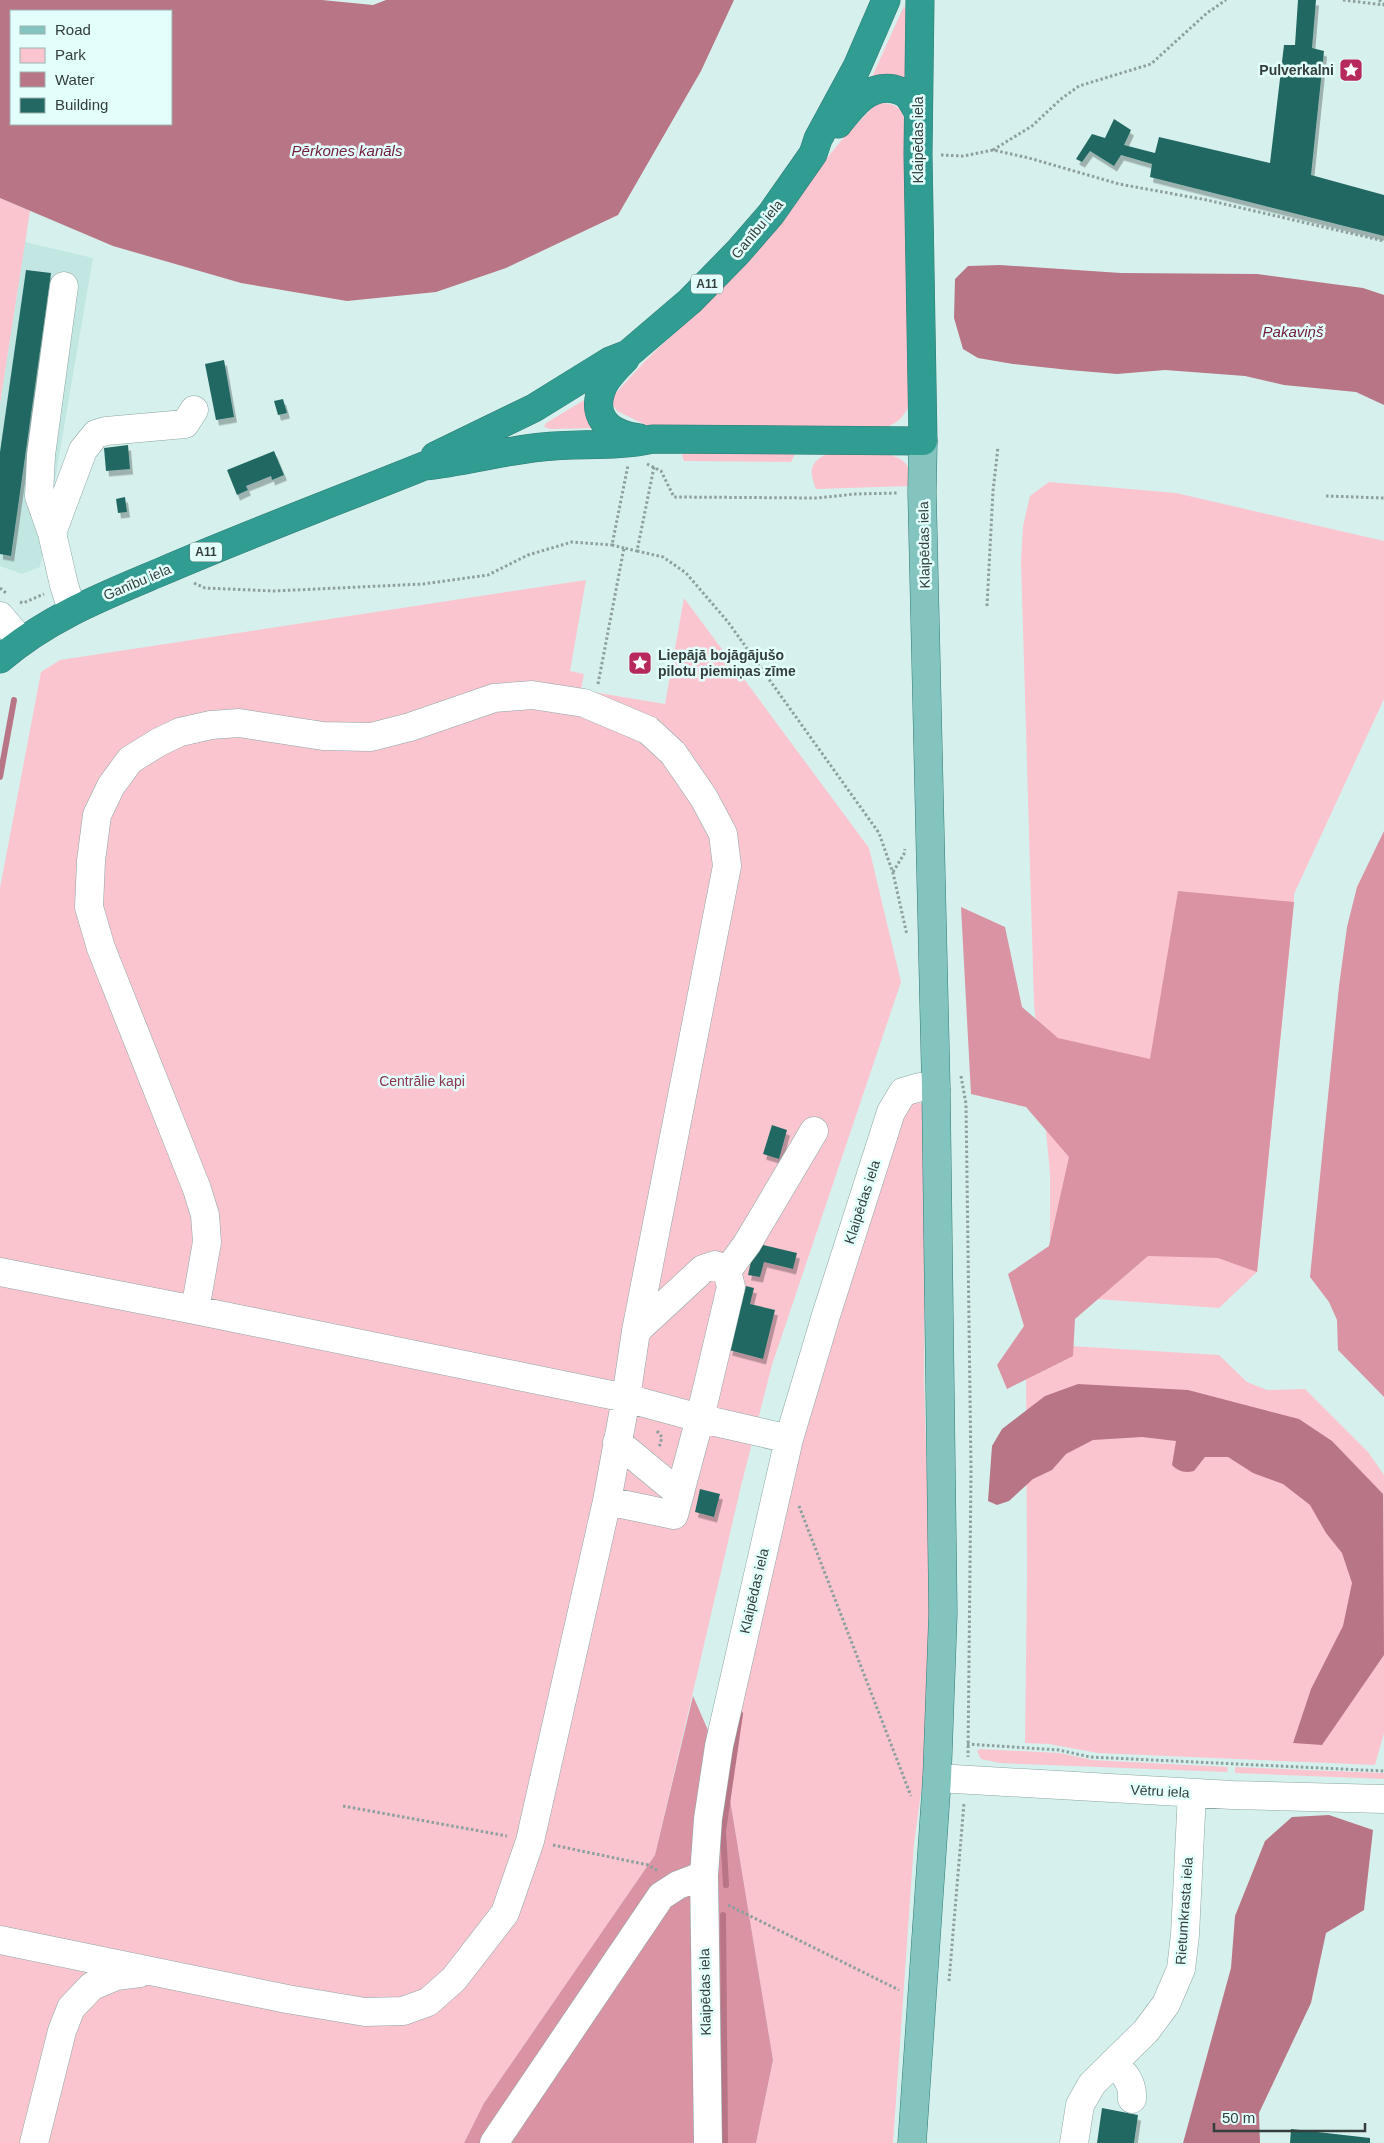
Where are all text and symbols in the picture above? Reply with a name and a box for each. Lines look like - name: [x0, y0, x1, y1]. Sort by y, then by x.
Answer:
- legend: [10, 10, 172, 125]
- text: Road: [55, 21, 91, 38]
- text: Park: [55, 46, 86, 63]
- place icon: Pulverkalni: [1338, 57, 1364, 83]
- place label: Pulverkalni: [1259, 62, 1334, 78]
- text: Water: [55, 71, 94, 88]
- text: Building: [55, 96, 108, 113]
- street label: Klaipēdas iela: [910, 96, 926, 184]
- water label: Pērkones kanāls: [292, 142, 403, 159]
- street label: Ganību iela: [728, 196, 786, 262]
- road number: A11: [691, 274, 723, 294]
- water label: Pakaviņš: [1263, 323, 1324, 340]
- street label: Klaipēdas iela: [915, 501, 933, 589]
- road number: A11: [190, 542, 222, 562]
- street label: Ganību iela: [101, 561, 173, 603]
- place label: Liepājā bojāgājušo pilotu piemiņas zīme: [658, 647, 796, 679]
- place icon: Liepājā bojāgājušo pilotu piemiņas zīme: [627, 650, 653, 676]
- park label: Centrālie kapi: [379, 1073, 465, 1089]
- street label: Klaipēdas iela: [841, 1158, 883, 1246]
- street label: Klaipēdas iela: [736, 1547, 772, 1635]
- street label: Vētru iela: [1130, 1781, 1190, 1801]
- street label: Rietumkrasta iela: [1172, 1856, 1196, 1966]
- street label: Klaipēdas iela: [696, 1948, 714, 2036]
- scale bar: [1214, 2100, 1365, 2132]
- text: 50 m: [1222, 2109, 1255, 2126]

